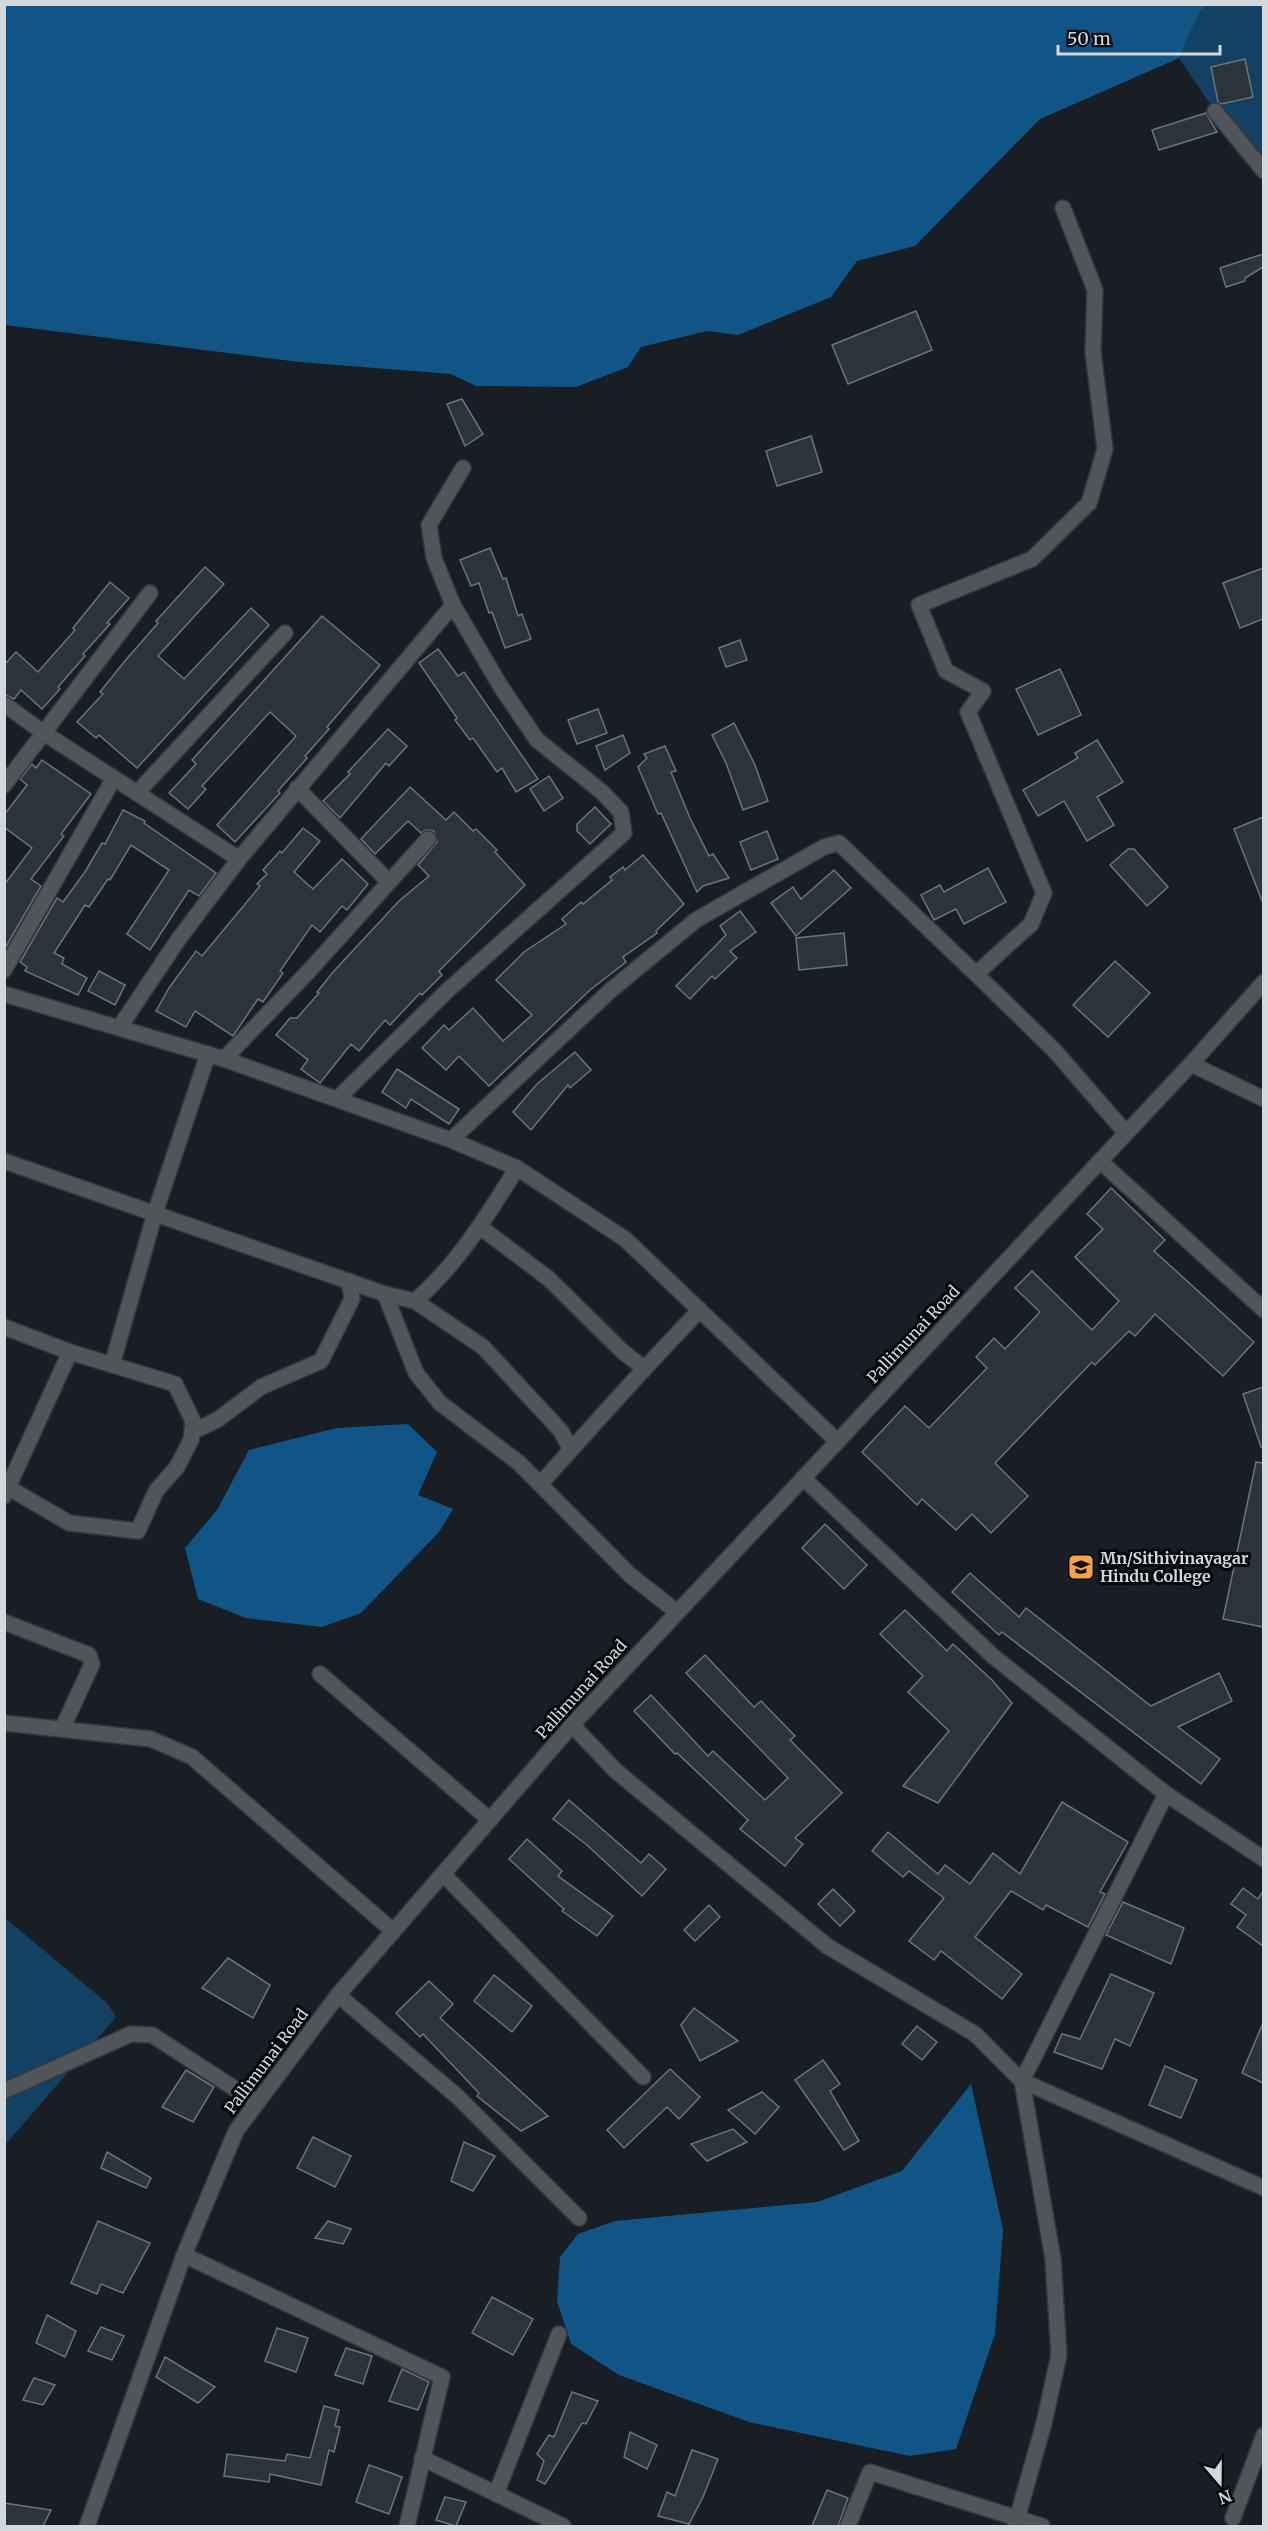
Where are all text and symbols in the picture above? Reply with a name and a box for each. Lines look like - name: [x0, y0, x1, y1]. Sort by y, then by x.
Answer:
- scale bar: [1058, 18, 1220, 56]
- text: 50 m: [1067, 27, 1111, 50]
- street label: Pallimunai Road: [863, 1281, 964, 1387]
- place label: Mn/Sithivinayagar Hindu College: [1100, 1548, 1249, 1586]
- school or university icon: Mn/Sithivinayagar Hindu College: [1066, 1552, 1096, 1582]
- street label: Pallimunai Road: [531, 1635, 631, 1743]
- street label: Pallimunai Road: [220, 2004, 312, 2117]
- north arrow: [1190, 2453, 1250, 2513]
- text: N: [1215, 2486, 1234, 2509]

